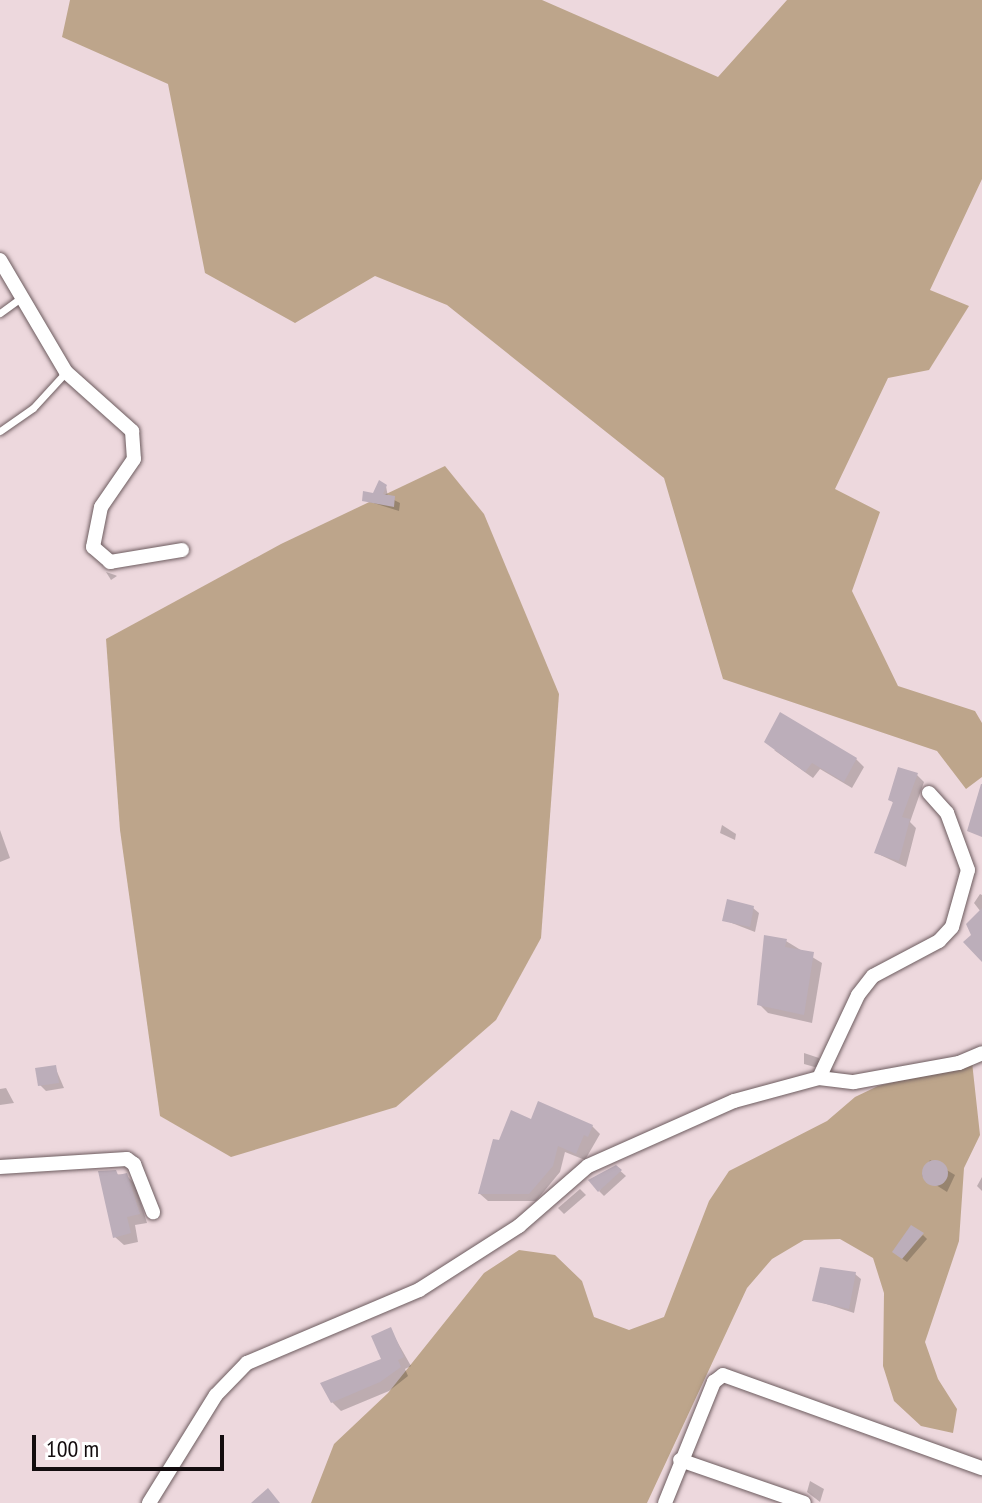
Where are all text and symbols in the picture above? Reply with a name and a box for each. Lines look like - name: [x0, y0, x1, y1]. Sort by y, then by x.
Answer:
- scale bar: [36, 1419, 228, 1469]
- text: 100 m: [46, 1433, 99, 1464]

